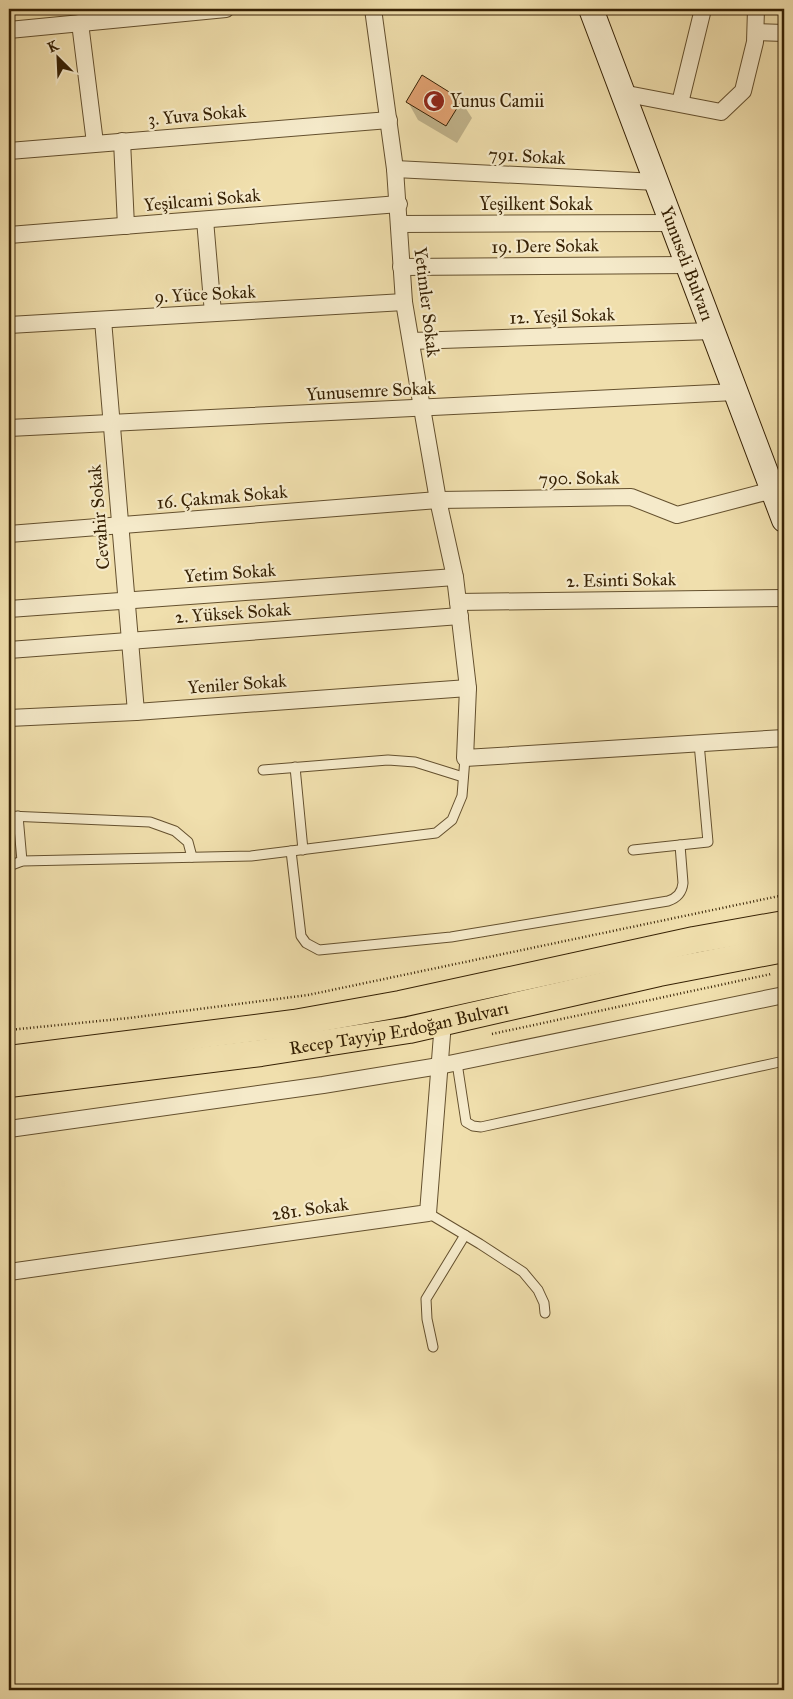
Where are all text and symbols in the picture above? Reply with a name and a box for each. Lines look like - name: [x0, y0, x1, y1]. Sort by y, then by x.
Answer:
- north arrow: [32, 32, 82, 82]
- text: K: [45, 36, 62, 56]
- mosque icon: Yunus Camii: [422, 89, 446, 113]
- place label: Yunus Camii: [450, 90, 544, 112]
- street label: 3. Yuva Sokak: [147, 100, 248, 130]
- street label: 791. Sokak: [488, 143, 567, 169]
- street label: Yeşilcami Sokak: [143, 184, 262, 216]
- street label: Yeşilkent Sokak: [479, 193, 593, 215]
- street label: Yunuseli Bulvarı: [655, 203, 719, 324]
- street label: 19. Dere Sokak: [491, 234, 600, 258]
- street label: Yetimler Sokak: [409, 246, 445, 359]
- street label: 9. Yüce Sokak: [154, 280, 257, 308]
- street label: 12. Yeşil Sokak: [509, 303, 616, 329]
- street label: Yunusemre Sokak: [306, 377, 437, 405]
- street label: Cevahir Sokak: [83, 463, 115, 570]
- street label: 790. Sokak: [538, 466, 620, 490]
- street label: 16. Çakmak Sokak: [156, 480, 289, 514]
- street label: Yetim Sokak: [183, 559, 277, 587]
- street label: 2. Esinti Sokak: [566, 568, 677, 592]
- street label: 2. Yüksek Sokak: [174, 598, 292, 628]
- street label: Yeniler Sokak: [187, 670, 288, 698]
- street label: Recep Tayyip Erdoğan Bulvarı: [288, 997, 511, 1059]
- street label: 281. Sokak: [270, 1193, 350, 1225]

